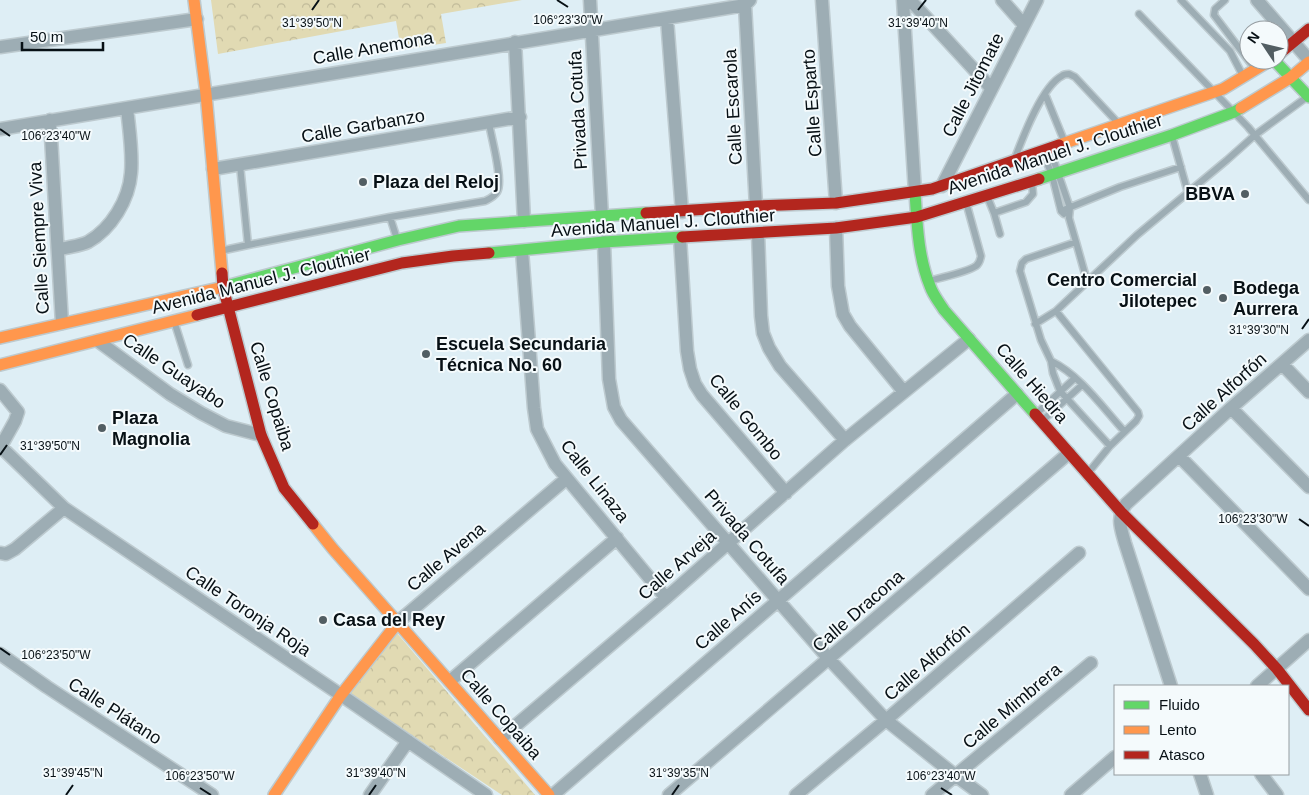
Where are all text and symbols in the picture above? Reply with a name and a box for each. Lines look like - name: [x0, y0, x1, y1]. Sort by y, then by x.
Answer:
- text: 106°23'30"W: [533, 13, 603, 27]
- text: 31°39'50"N: [282, 16, 342, 30]
- text: 31°39'40"N: [888, 16, 948, 30]
- scale bar: [22, 20, 104, 52]
- north arrow: [1239, 20, 1289, 70]
- street label: Calle Anemona: [311, 27, 436, 68]
- text: 50 m: [30, 28, 63, 45]
- text: N: [1244, 29, 1263, 46]
- street label: Calle Jitomate: [938, 30, 1008, 140]
- street label: Calle Escarola: [720, 48, 746, 165]
- street label: Calle Esparto: [798, 48, 826, 158]
- street label: Privada Cotufa: [565, 49, 591, 170]
- street label: Calle Garbanzo: [300, 105, 426, 147]
- street label: Avenida Manuel J. Clouthier: [945, 110, 1165, 198]
- text: 106°23'40"W: [21, 129, 91, 143]
- street label: Calle Siempre Viva: [25, 160, 53, 315]
- place label: Plaza del Reloj: [373, 172, 499, 192]
- marker: Plaza del Reloj: [357, 176, 369, 188]
- place label: BBVA: [1185, 184, 1235, 204]
- marker: BBVA: [1239, 188, 1251, 200]
- street label: Avenida Manuel J. Clouthier: [550, 205, 776, 241]
- street label: Avenida Manuel J. Clouthier: [150, 244, 372, 318]
- place label: Centro Comercial Jilotepec: [1047, 270, 1197, 311]
- place label: Bodega Aurrera: [1233, 278, 1300, 319]
- marker: Centro Comercial Jilotepec: [1201, 284, 1213, 296]
- marker: Bodega Aurrera: [1217, 292, 1229, 304]
- text: 31°39'30"N: [1229, 323, 1289, 337]
- street label: Calle Guayabo: [119, 329, 229, 413]
- place label: Escuela Secundaria Técnica No. 60: [436, 334, 607, 375]
- street label: Calle Copaiba: [246, 339, 298, 454]
- street label: Calle Hiedra: [992, 339, 1073, 428]
- marker: Escuela Secundaria Técnica No. 60: [420, 348, 432, 360]
- street label: Calle Alforfón: [1178, 349, 1270, 435]
- street label: Calle Gombo: [705, 370, 787, 464]
- place label: Plaza Magnolia: [112, 408, 191, 449]
- marker: Plaza Magnolia: [96, 422, 108, 434]
- street label: Calle Linaza: [557, 436, 634, 527]
- text: 31°39'50"N: [20, 439, 80, 453]
- street label: Privada Cotufa: [700, 486, 794, 589]
- text: 106°23'30"W: [1218, 512, 1288, 526]
- street label: Calle Avena: [403, 518, 490, 595]
- street label: Calle Arveja: [634, 525, 721, 604]
- street label: Calle Toronja Roja: [182, 562, 315, 661]
- street label: Calle Dracona: [808, 565, 908, 656]
- street label: Calle Anís: [691, 586, 765, 654]
- place label: Casa del Rey: [333, 610, 445, 630]
- marker: Casa del Rey: [317, 614, 329, 626]
- street label: Calle Alforfón: [880, 619, 974, 705]
- text: 106°23'50"W: [21, 648, 91, 662]
- street label: Calle Mimbrera: [959, 658, 1066, 753]
- street label: Calle Copaiba: [456, 665, 546, 764]
- street label: Calle Plátano: [65, 673, 165, 749]
- legend: [1114, 685, 1289, 775]
- text: Fluido: [1159, 696, 1200, 713]
- text: Lento: [1159, 721, 1197, 738]
- text: Atasco: [1159, 746, 1205, 763]
- text: 31°39'45"N: [43, 766, 103, 780]
- text: 31°39'40"N: [346, 766, 406, 780]
- text: 31°39'35"N: [649, 766, 709, 780]
- text: 106°23'50"W: [165, 769, 235, 783]
- text: 106°23'40"W: [906, 769, 976, 783]

